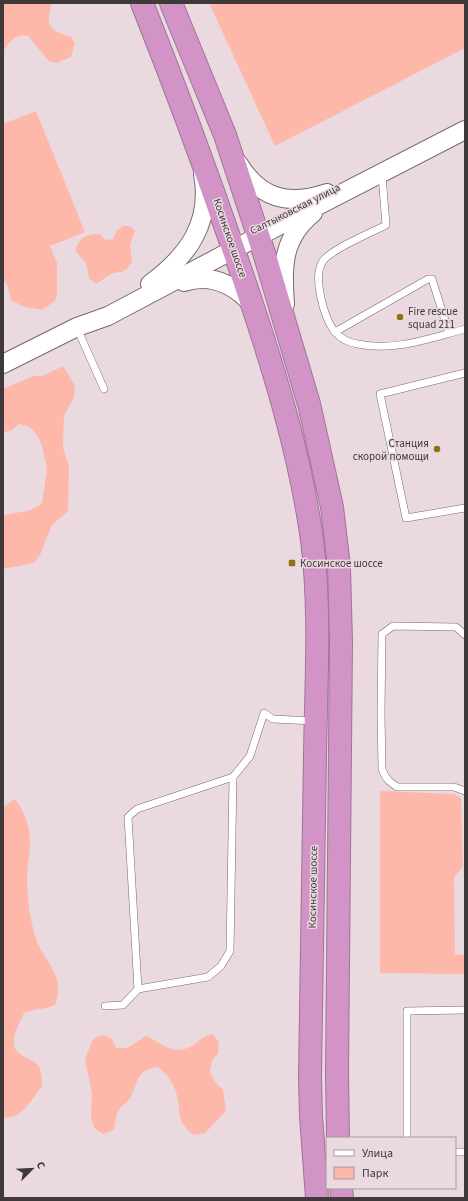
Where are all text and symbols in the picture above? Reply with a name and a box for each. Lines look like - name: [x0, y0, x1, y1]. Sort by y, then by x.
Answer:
- street label: Салтыковская улица: [247, 180, 343, 238]
- street label: Косинское шоссе: [209, 196, 251, 280]
- place label: Fire rescue squad 211: [408, 304, 458, 332]
- marker: Fire rescue squad 211: [395, 312, 405, 322]
- place label: Станция скорой помощи: [353, 436, 429, 464]
- marker: Станция скорой помощи: [432, 444, 442, 454]
- place label: Косинское шоссе: [300, 556, 383, 571]
- marker: Косинское шоссе: [287, 558, 297, 568]
- street label: Косинское шоссе: [305, 845, 321, 929]
- legend: [326, 1137, 456, 1189]
- text: Улица: [362, 1145, 393, 1162]
- north arrow: [12, 1149, 52, 1189]
- text: С: [33, 1159, 49, 1172]
- text: Парк: [362, 1165, 388, 1182]

